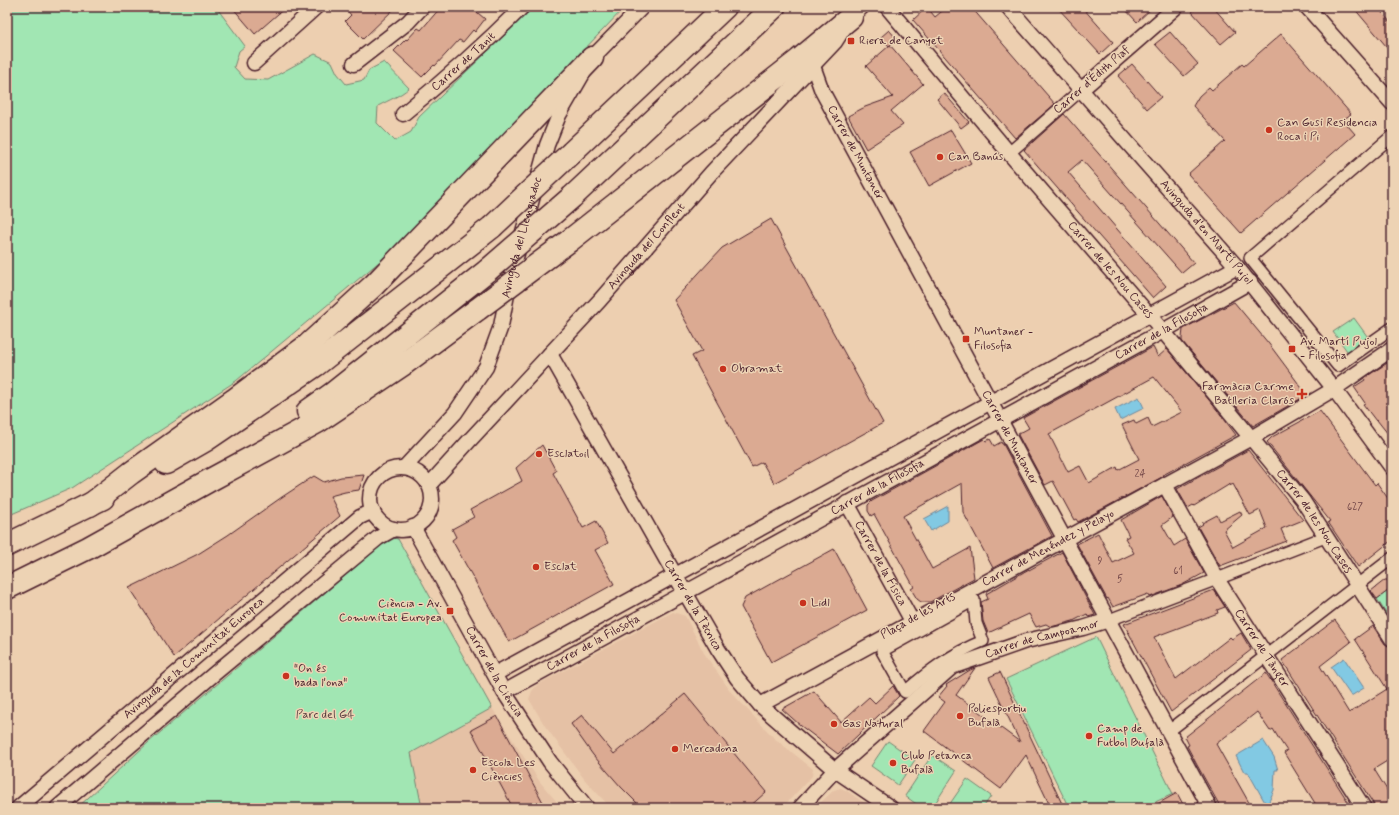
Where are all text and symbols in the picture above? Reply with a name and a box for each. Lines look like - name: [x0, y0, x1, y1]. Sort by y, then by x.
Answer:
- street label: Carrer de Tanit: [428, 28, 500, 95]
- place label: Riera de Canyet: [859, 33, 943, 49]
- marker: Riera de Canyet: [846, 36, 856, 46]
- street label: Carrer d'Édith Piaf: [1050, 42, 1134, 118]
- street label: Carrer de Muntaner: [823, 103, 888, 203]
- place label: Can Gusi Residencia Roca i Pi: [1277, 115, 1378, 145]
- marker: Can Gusi Residencia Roca i Pi: [1264, 125, 1274, 135]
- place label: Can Banús: [948, 149, 1004, 165]
- marker: Can Banús: [935, 152, 945, 162]
- street label: Avinguda del Llenguadoc: [498, 175, 546, 300]
- street label: Avinguda d'en Martí Pujol: [1156, 176, 1256, 288]
- street label: Avinguda del Conflent: [604, 199, 689, 293]
- street label: Carrer de les Nou Cases: [1064, 218, 1157, 322]
- street label: Carrer de la Filosofia: [1112, 299, 1211, 364]
- place label: Muntaner - Filosofia: [974, 324, 1033, 354]
- marker: Muntaner - Filosofia: [961, 334, 971, 344]
- place label: Av. Martí Pujol - Filosofia: [1300, 334, 1377, 364]
- marker: Av. Martí Pujol - Filosofia: [1287, 344, 1297, 354]
- place label: Obramat: [731, 361, 782, 377]
- marker: Obramat: [718, 364, 728, 374]
- place label: Farmàcia Carme Batlleria Clarós: [1202, 379, 1295, 409]
- street label: Carrer de Muntaner: [978, 388, 1042, 488]
- marker: Farmàcia Carme Batlleria Clarós: [1297, 389, 1307, 399]
- place label: Esclatoil: [547, 446, 589, 462]
- marker: Esclatoil: [534, 449, 544, 459]
- street label: Carrer de la Filosofia: [828, 455, 927, 519]
- street label: Carrer de les Nou Cases: [1272, 466, 1356, 577]
- house number: 24: [1135, 468, 1145, 481]
- house number: 627: [1347, 501, 1363, 514]
- street label: Carrer de Menéndez y Pelayo: [979, 506, 1117, 591]
- street label: Carrer de la Física: [850, 518, 910, 609]
- house number: 9: [1098, 555, 1103, 568]
- street label: Carrer de la Tècnica: [660, 557, 726, 654]
- place label: Esclat: [544, 559, 577, 575]
- marker: Esclat: [531, 562, 541, 572]
- house number: 61: [1173, 565, 1183, 578]
- house number: 5: [1117, 573, 1123, 586]
- street label: Plaça de les Arts: [878, 589, 958, 643]
- street label: Avinguda de la Comunitat Europea: [120, 594, 268, 723]
- place label: Lidl: [811, 595, 830, 611]
- place label: Ciència - Av. Comunitat Europea: [339, 596, 442, 626]
- marker: Lidl: [798, 598, 808, 608]
- marker: Ciència - Av. Comunitat Europea: [445, 606, 455, 616]
- street label: Carrer de Tànger: [1230, 606, 1293, 691]
- street label: Carrer de la Filosofia: [544, 611, 643, 675]
- street label: Carrer de Campoamor: [983, 615, 1101, 663]
- street label: Carrer de la Ciència: [461, 624, 527, 721]
- place label: "On és bada l'ona": [294, 661, 347, 691]
- marker: "On és bada l'ona": [281, 671, 291, 681]
- place label: Poliesportiu Bufalà: [968, 701, 1027, 731]
- park label: Parc del G4: [296, 707, 354, 723]
- marker: Poliesportiu Bufalà: [955, 711, 965, 721]
- place label: Gas Natural: [842, 716, 903, 732]
- marker: Gas Natural: [829, 719, 839, 729]
- place label: Camp de Futbol Bufalà: [1097, 721, 1164, 751]
- marker: Camp de Futbol Bufalà: [1084, 731, 1094, 741]
- place label: Mercadona: [683, 741, 738, 757]
- marker: Mercadona: [670, 744, 680, 754]
- place label: Club Petanca Bufalà: [901, 748, 972, 778]
- place label: Escola Les Ciències: [481, 755, 535, 785]
- marker: Club Petanca Bufalà: [888, 758, 898, 768]
- marker: Escola Les Ciències: [468, 765, 478, 775]

